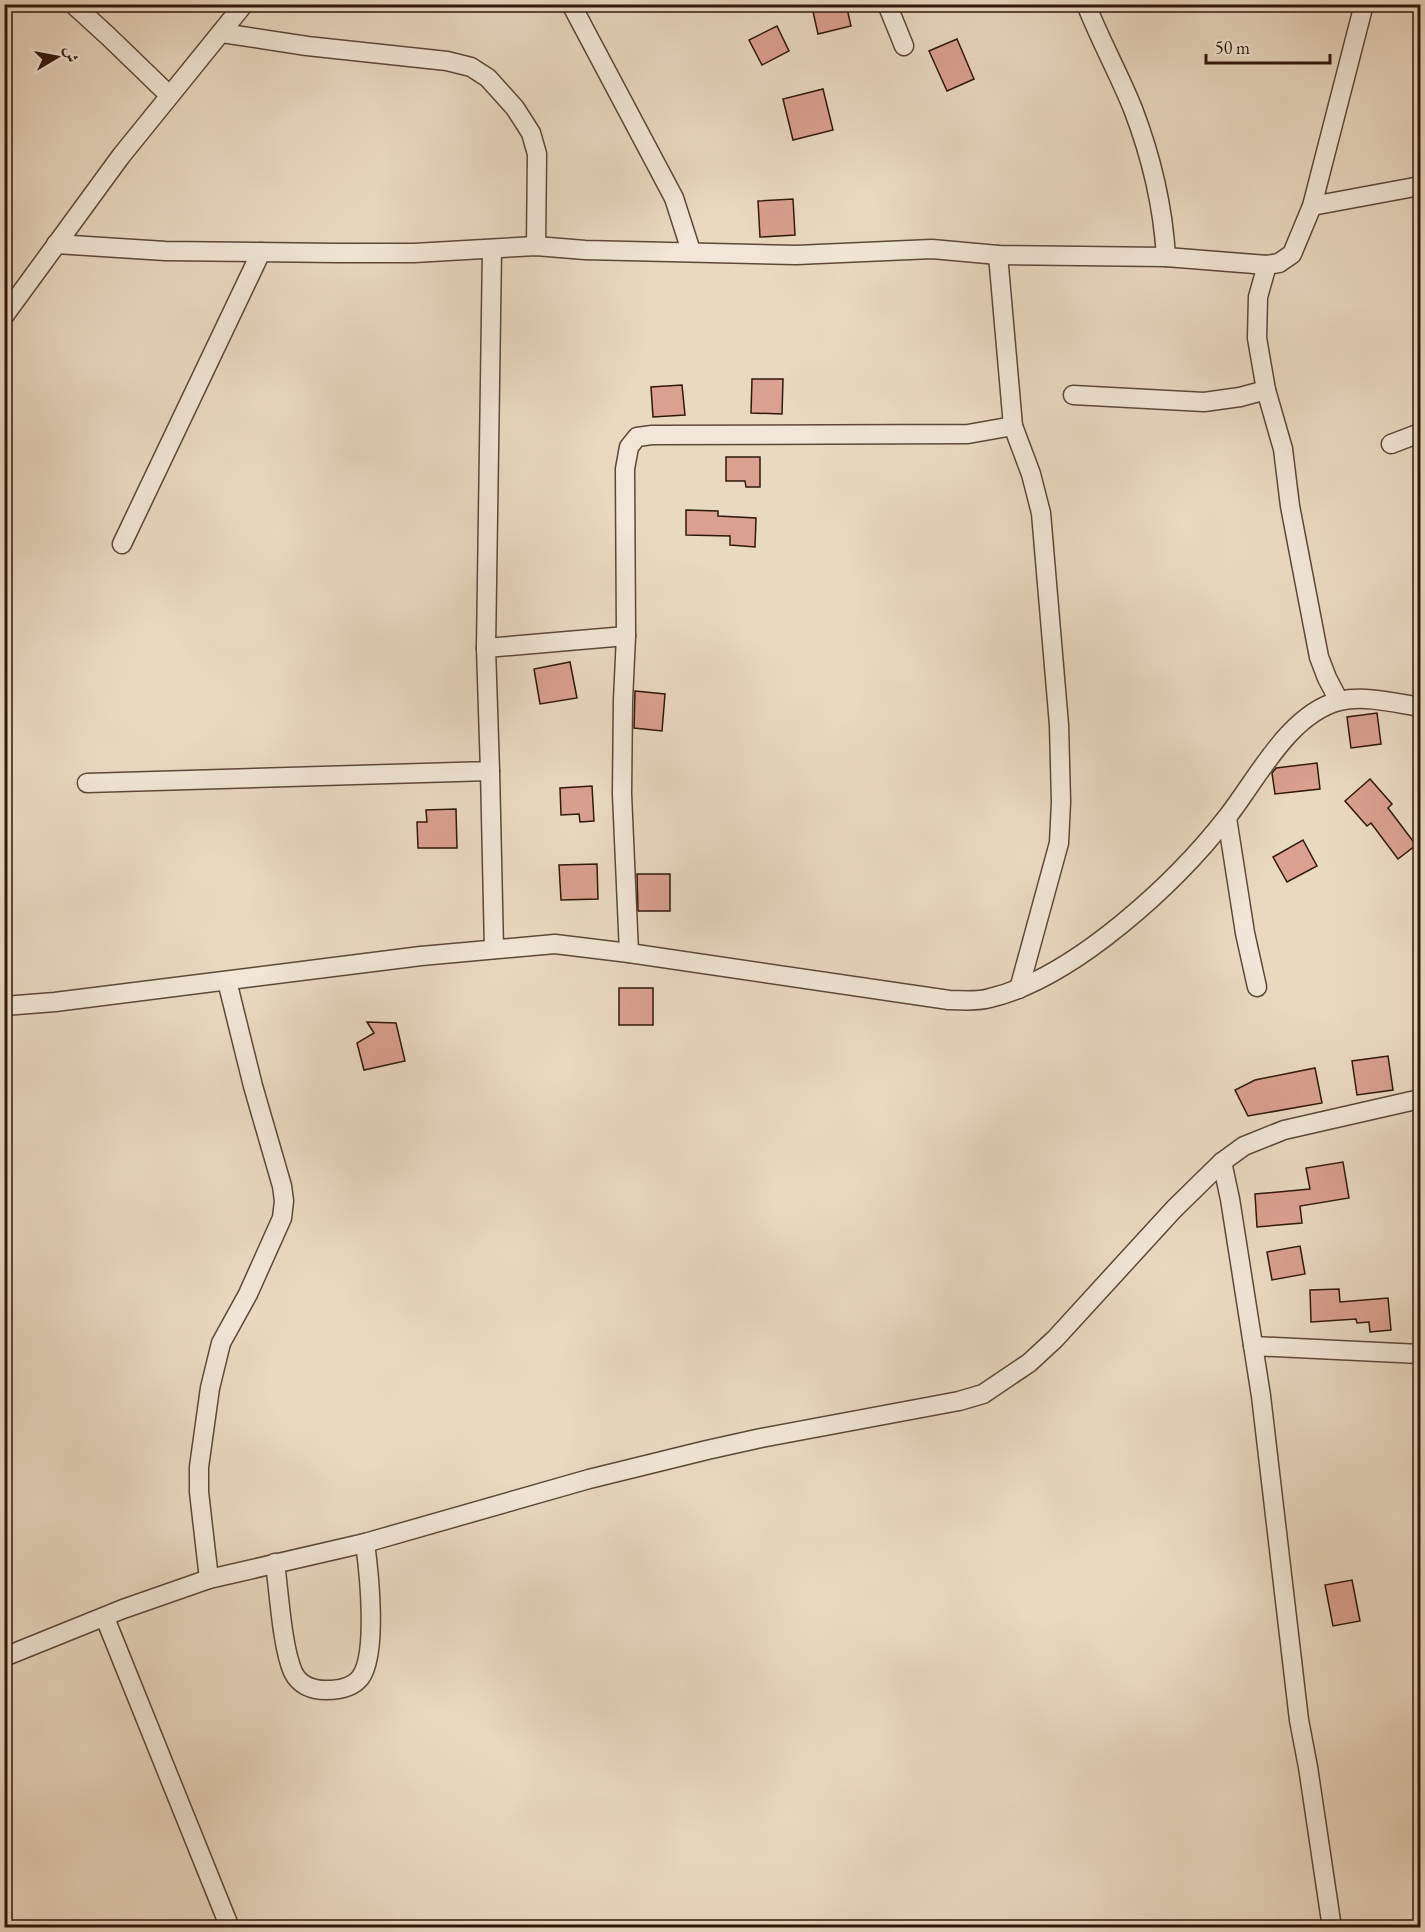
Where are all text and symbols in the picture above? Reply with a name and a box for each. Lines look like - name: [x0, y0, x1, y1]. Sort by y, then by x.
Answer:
- north arrow: [27, 27, 87, 87]
- scale bar: [1206, 27, 1330, 65]
- text: 50 m: [1215, 36, 1250, 59]
- text: ش: [60, 45, 83, 64]

